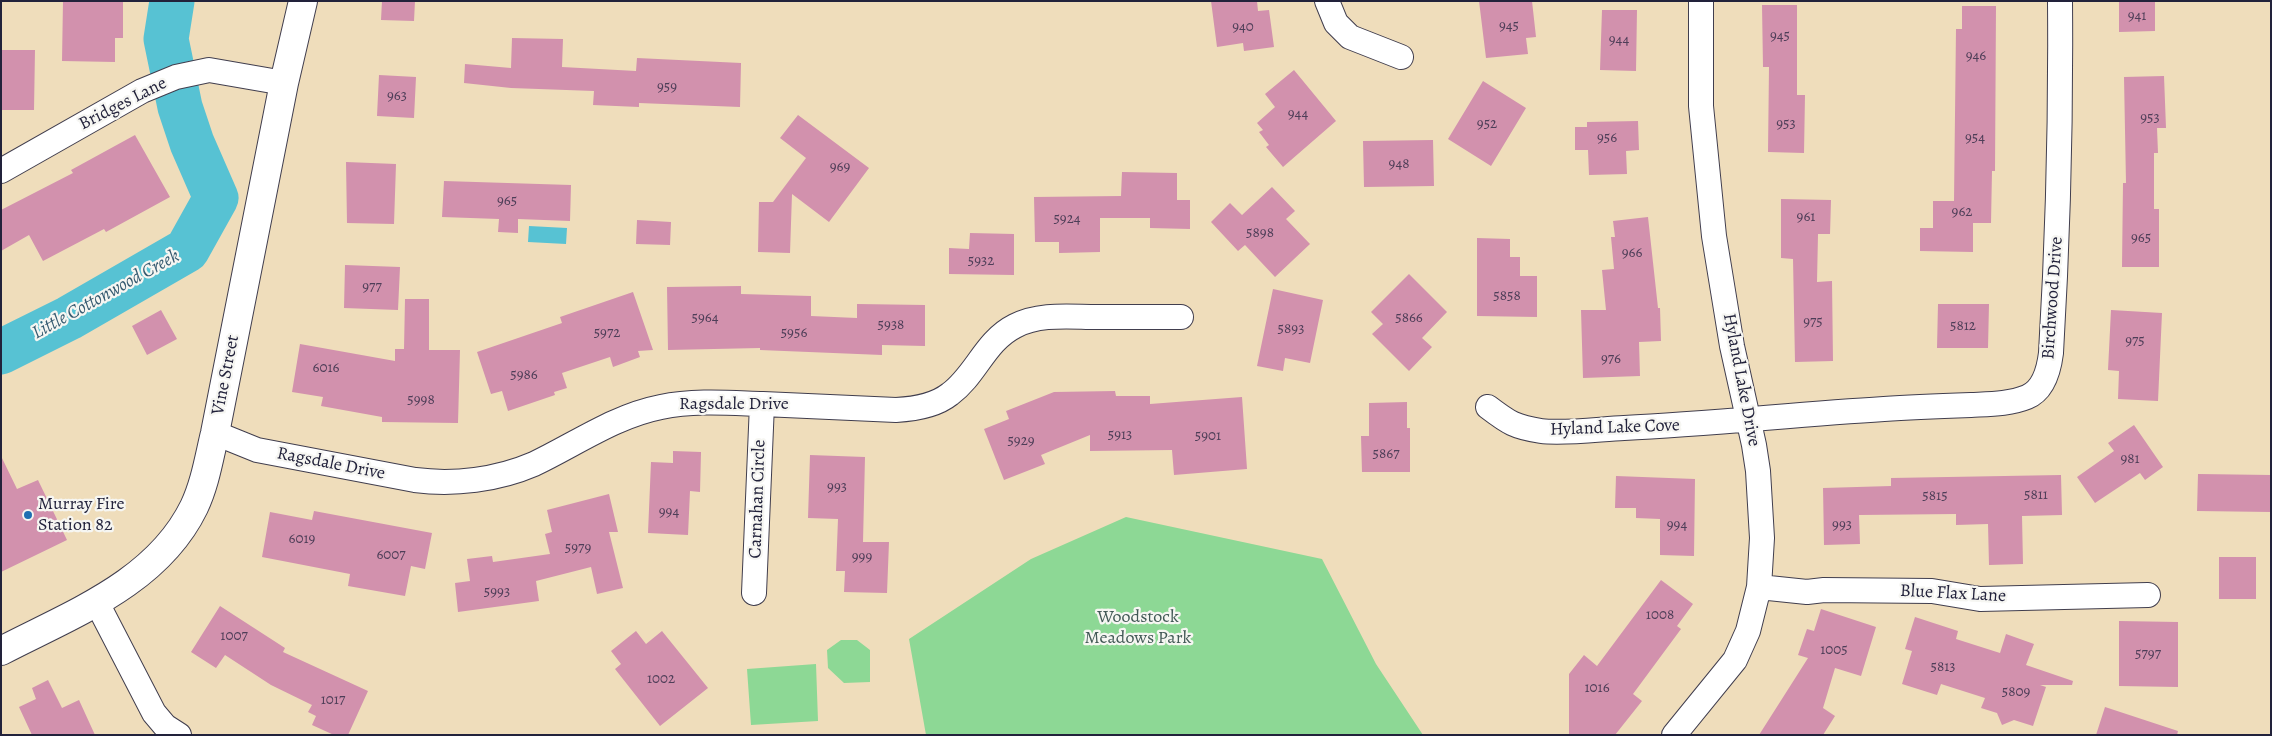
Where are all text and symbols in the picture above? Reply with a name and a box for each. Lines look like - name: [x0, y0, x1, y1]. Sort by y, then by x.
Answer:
- house number: 941: [2128, 7, 2146, 25]
- house number: 945: [1499, 17, 1519, 35]
- house number: 940: [1232, 18, 1254, 36]
- house number: 945: [1770, 27, 1790, 45]
- house number: 944: [1609, 31, 1629, 49]
- house number: 946: [1966, 47, 1986, 65]
- street label: Bridges Lane: [76, 73, 170, 135]
- house number: 959: [657, 78, 677, 96]
- house number: 963: [387, 87, 407, 105]
- house number: 944: [1288, 105, 1308, 123]
- house number: 953: [2140, 109, 2160, 127]
- house number: 952: [1477, 115, 1497, 133]
- house number: 953: [1776, 115, 1796, 133]
- house number: 956: [1597, 129, 1617, 147]
- house number: 954: [1965, 129, 1985, 147]
- house number: 948: [1389, 155, 1409, 173]
- house number: 969: [830, 158, 850, 176]
- house number: 965: [497, 192, 517, 210]
- house number: 962: [1952, 203, 1972, 221]
- house number: 961: [1797, 208, 1815, 226]
- house number: 5924: [1053, 210, 1081, 228]
- house number: 5898: [1246, 224, 1274, 242]
- house number: 965: [2131, 229, 2151, 247]
- street label: Birchwood Drive: [2038, 236, 2068, 360]
- house number: 966: [1622, 244, 1642, 262]
- water label: Little Cottonwood Creek: [28, 245, 184, 345]
- house number: 5932: [968, 252, 994, 270]
- house number: 977: [362, 278, 382, 296]
- house number: 5858: [1493, 287, 1521, 305]
- house number: 5964: [692, 309, 718, 327]
- house number: 5866: [1395, 309, 1423, 327]
- street label: Hyland Lake Drive: [1718, 312, 1764, 448]
- house number: 975: [1803, 313, 1823, 331]
- house number: 5938: [878, 316, 904, 334]
- house number: 5812: [1950, 317, 1976, 335]
- house number: 5893: [1278, 320, 1304, 338]
- house number: 5972: [594, 324, 620, 342]
- house number: 5956: [781, 324, 807, 342]
- house number: 975: [2125, 332, 2145, 350]
- street label: Vine Street: [208, 333, 244, 417]
- house number: 976: [1601, 350, 1621, 368]
- house number: 6016: [313, 359, 339, 377]
- house number: 5986: [510, 366, 538, 384]
- house number: 5998: [407, 391, 435, 409]
- street label: Ragsdale Drive: [679, 394, 789, 416]
- street label: Hyland Lake Cove: [1550, 415, 1680, 441]
- house number: 5913: [1108, 426, 1132, 444]
- house number: 5901: [1195, 427, 1221, 445]
- house number: 5929: [1007, 432, 1035, 450]
- street label: Carnahan Circle: [745, 439, 771, 559]
- street label: Ragsdale Drive: [275, 443, 387, 485]
- house number: 5867: [1373, 445, 1399, 463]
- house number: 981: [2120, 450, 2140, 468]
- house number: 993: [827, 478, 847, 496]
- house number: 5811: [2024, 486, 2048, 504]
- house number: 5815: [1922, 487, 1948, 505]
- place label: Murray Fire Station 82: [38, 494, 125, 536]
- house number: 994: [659, 503, 679, 521]
- marker: Murray Fire Station 82: [22, 509, 34, 521]
- house number: 994: [1667, 516, 1687, 534]
- house number: 993: [1832, 516, 1852, 534]
- house number: 6019: [289, 530, 315, 548]
- house number: 5979: [565, 539, 591, 557]
- house number: 6007: [376, 546, 406, 564]
- house number: 999: [852, 548, 872, 566]
- street label: Blue Flax Lane: [1899, 580, 2007, 608]
- house number: 5993: [484, 583, 510, 601]
- house number: 1008: [1646, 606, 1674, 624]
- park label: Woodstock Meadows Park: [1085, 607, 1191, 650]
- house number: 1007: [220, 627, 248, 645]
- house number: 1005: [1820, 641, 1848, 659]
- house number: 5797: [2135, 645, 2161, 663]
- house number: 5813: [1930, 658, 1956, 676]
- house number: 1002: [647, 670, 675, 688]
- house number: 1016: [1584, 679, 1610, 697]
- house number: 5809: [2002, 683, 2030, 701]
- house number: 1017: [321, 691, 345, 709]

